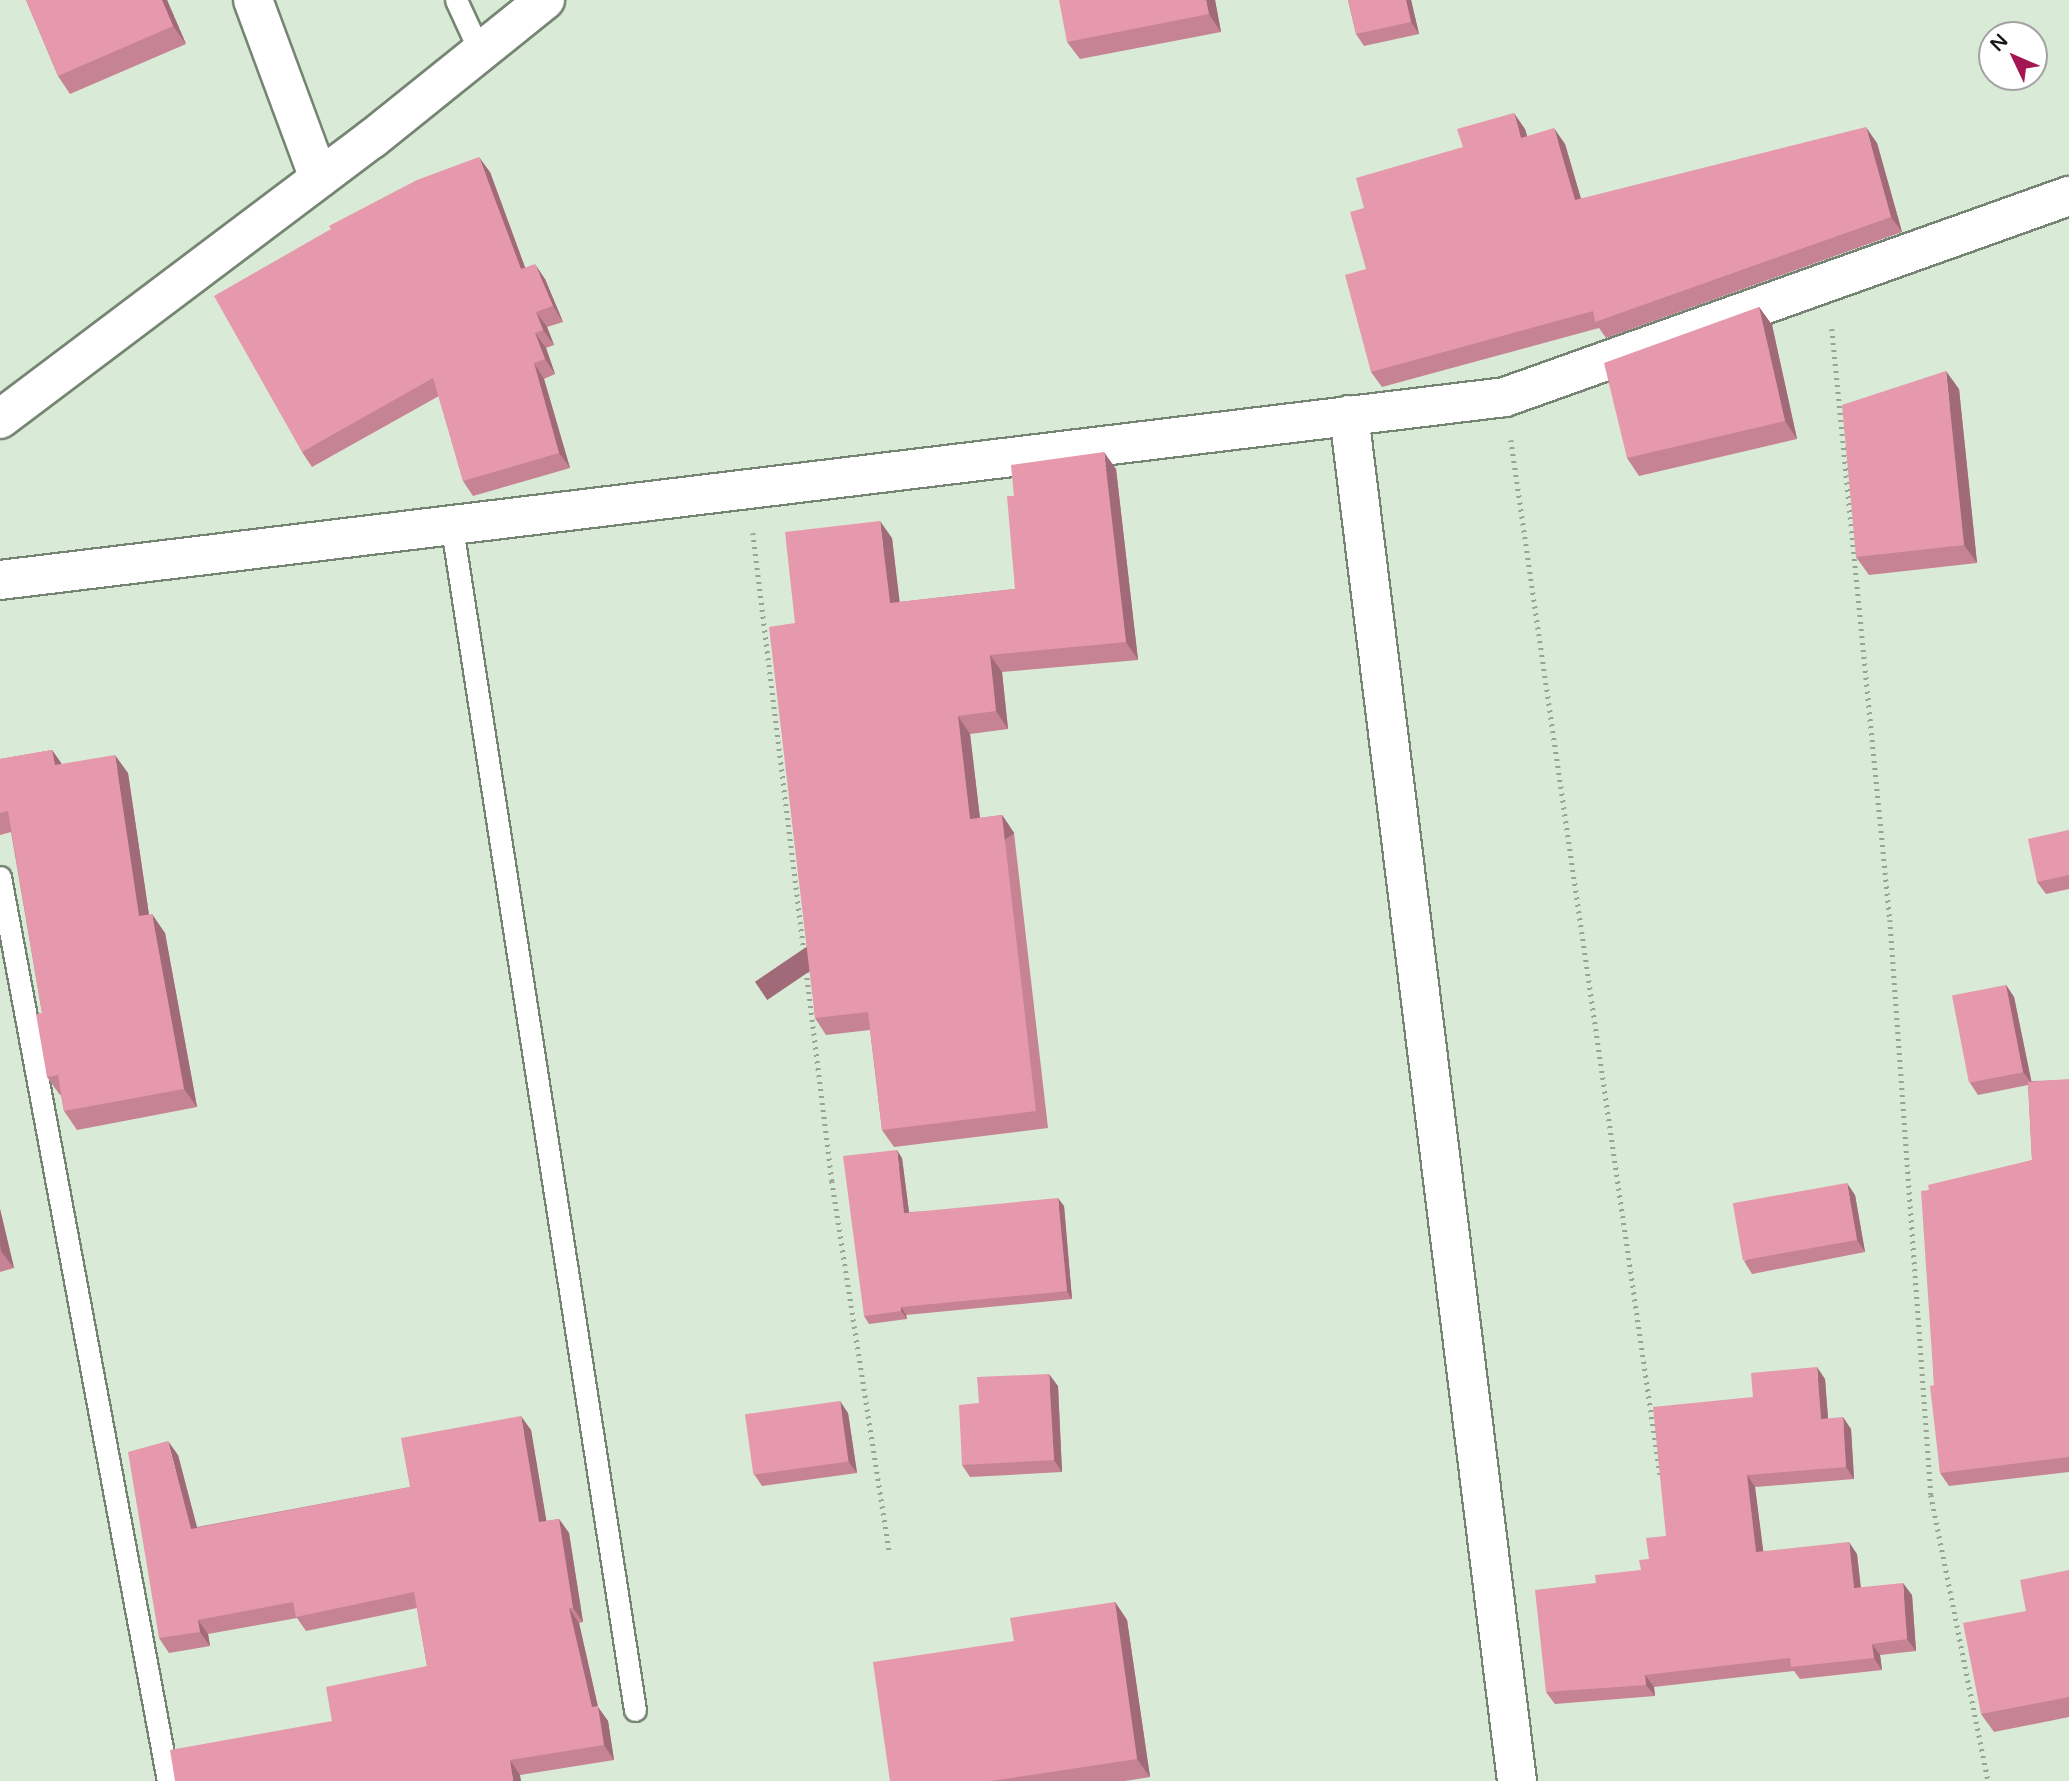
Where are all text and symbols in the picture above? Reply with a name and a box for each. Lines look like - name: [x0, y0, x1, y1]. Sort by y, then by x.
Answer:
- north arrow: [1978, 21, 2048, 91]
- text: N: [1986, 30, 2013, 56]

